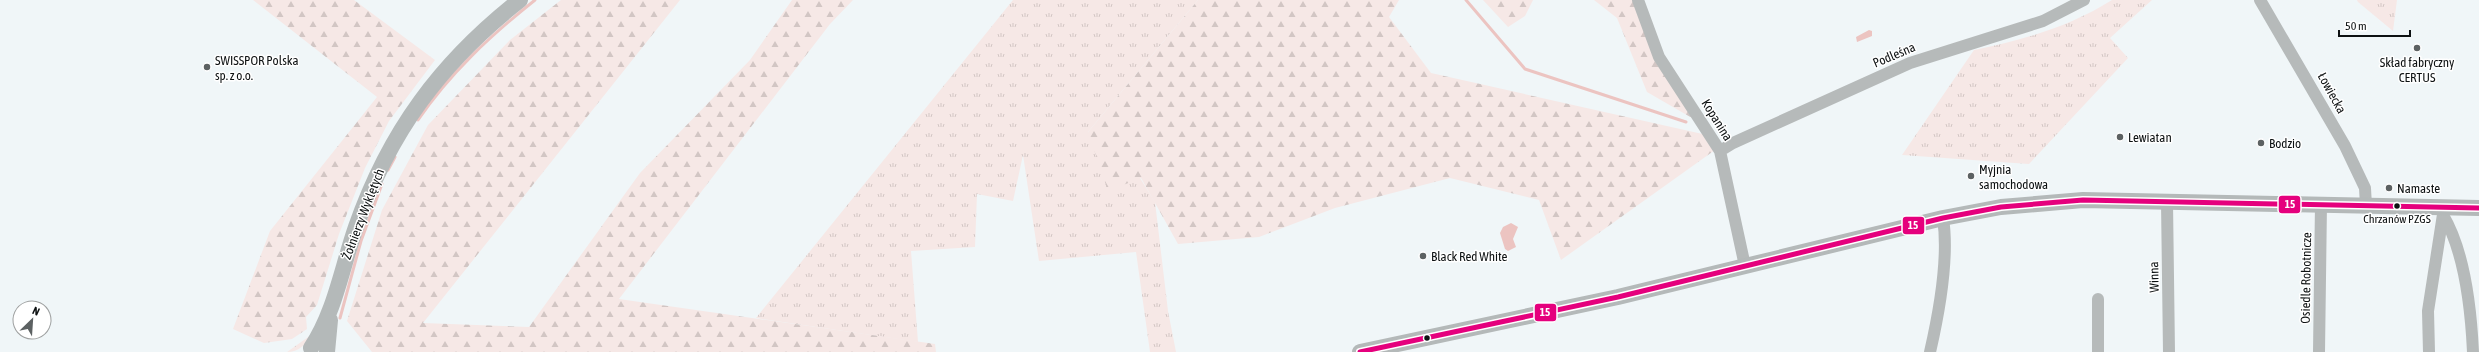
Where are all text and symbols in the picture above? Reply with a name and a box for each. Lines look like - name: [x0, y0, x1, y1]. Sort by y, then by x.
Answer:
- scale bar: [2339, 12, 2410, 38]
- text: 50 m: [2345, 19, 2367, 33]
- street label: Podleśna: [1871, 39, 1917, 71]
- marker: Skład fabryczny CERTUS: [2412, 43, 2422, 53]
- place label: SWISSPOR Polska sp. z o.o.: [215, 53, 299, 83]
- place label: Skład fabryczny CERTUS: [2380, 55, 2455, 85]
- marker: SWISSPOR Polska sp. z o.o.: [202, 62, 212, 72]
- street label: Łowiecka: [2315, 70, 2349, 116]
- street label: Kopanina: [1698, 96, 1736, 144]
- place label: Lewiatan: [2128, 130, 2172, 145]
- marker: Lewiatan: [2115, 132, 2125, 142]
- place label: Bodzio: [2269, 136, 2301, 151]
- marker: Bodzio: [2256, 138, 2266, 148]
- place label: Myjnia samochodowa: [1979, 162, 2048, 192]
- street label: Żołnierzy Wyklętych: [339, 166, 387, 262]
- marker: Myjnia samochodowa: [1966, 171, 1976, 181]
- place label: Namaste: [2397, 181, 2440, 196]
- marker: Namaste: [2384, 183, 2394, 193]
- line badge: 15: [2278, 195, 2301, 214]
- text: 15: [2285, 198, 2295, 210]
- marker: Chrzanów PZGS: [2392, 201, 2402, 211]
- place label: Chrzanów PZGS: [2363, 212, 2431, 226]
- line badge: 15: [1902, 216, 1925, 235]
- text: 15: [1908, 219, 1918, 231]
- street label: Osiedle Robotnicze: [2298, 232, 2314, 324]
- place label: Black Red White: [1431, 249, 1508, 264]
- marker: Black Red White: [1418, 251, 1428, 261]
- street label: Winna: [2146, 261, 2162, 293]
- north arrow: [12, 300, 52, 340]
- line badge: 15: [1534, 303, 1557, 322]
- text: N: [31, 304, 42, 318]
- text: 15: [1540, 306, 1550, 318]
- unlabelled marker: [1422, 333, 1432, 343]

